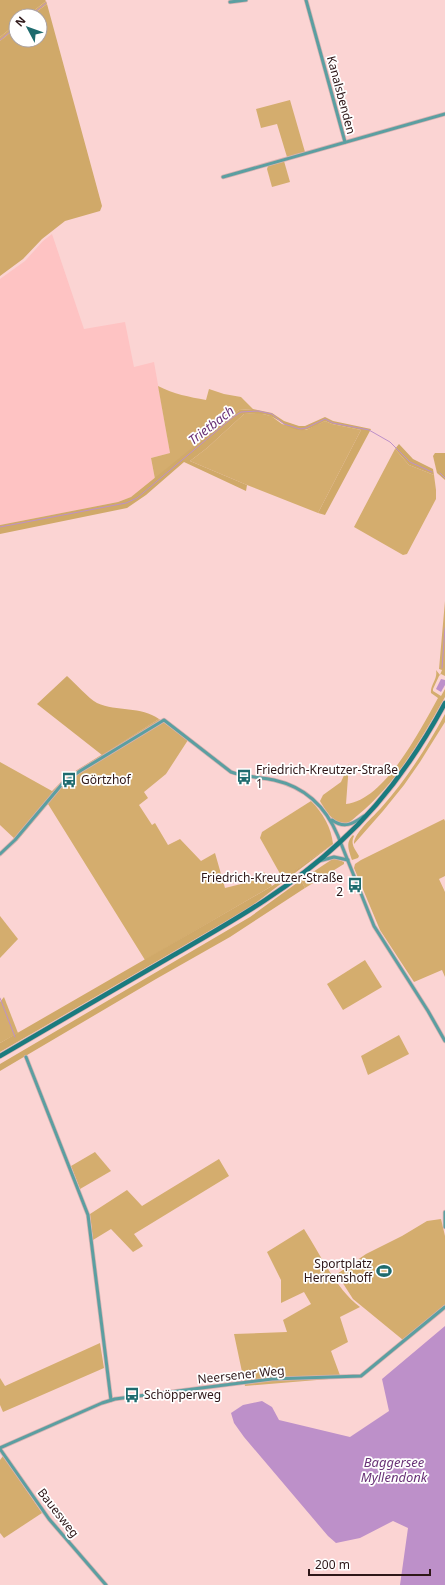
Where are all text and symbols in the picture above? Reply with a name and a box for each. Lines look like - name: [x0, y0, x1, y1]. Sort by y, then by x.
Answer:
- north arrow: [8, 8, 48, 48]
- text: N: [11, 13, 29, 29]
- street label: Kanalsbenden: [323, 54, 360, 136]
- water label: Trietbach: [184, 401, 238, 449]
- place label: Friedrich-Kreutzer-Straße 1: [256, 761, 398, 792]
- bus stop icon: Friedrich-Kreutzer-Straße 1: [235, 768, 253, 786]
- bus stop icon: Görtzhof: [60, 771, 78, 789]
- place label: Görtzhof: [81, 771, 132, 788]
- place label: Friedrich-Kreutzer-Straße 2: [201, 869, 343, 900]
- bus stop icon: Friedrich-Kreutzer-Straße 2: [346, 876, 364, 894]
- place label: Sportplatz Herrenshoff: [304, 1255, 373, 1286]
- sports icon: Sportplatz Herrenshoff: [375, 1262, 393, 1280]
- street label: Neersener Weg: [197, 1361, 285, 1388]
- bus stop icon: Schöpperweg: [123, 1386, 141, 1404]
- place label: Schöpperweg: [144, 1386, 221, 1403]
- water label: Baggersee Myllendonk: [361, 1453, 428, 1486]
- street label: Bauesweg: [34, 1485, 83, 1541]
- scale bar: [309, 1551, 430, 1577]
- text: 200 m: [315, 1556, 350, 1573]

